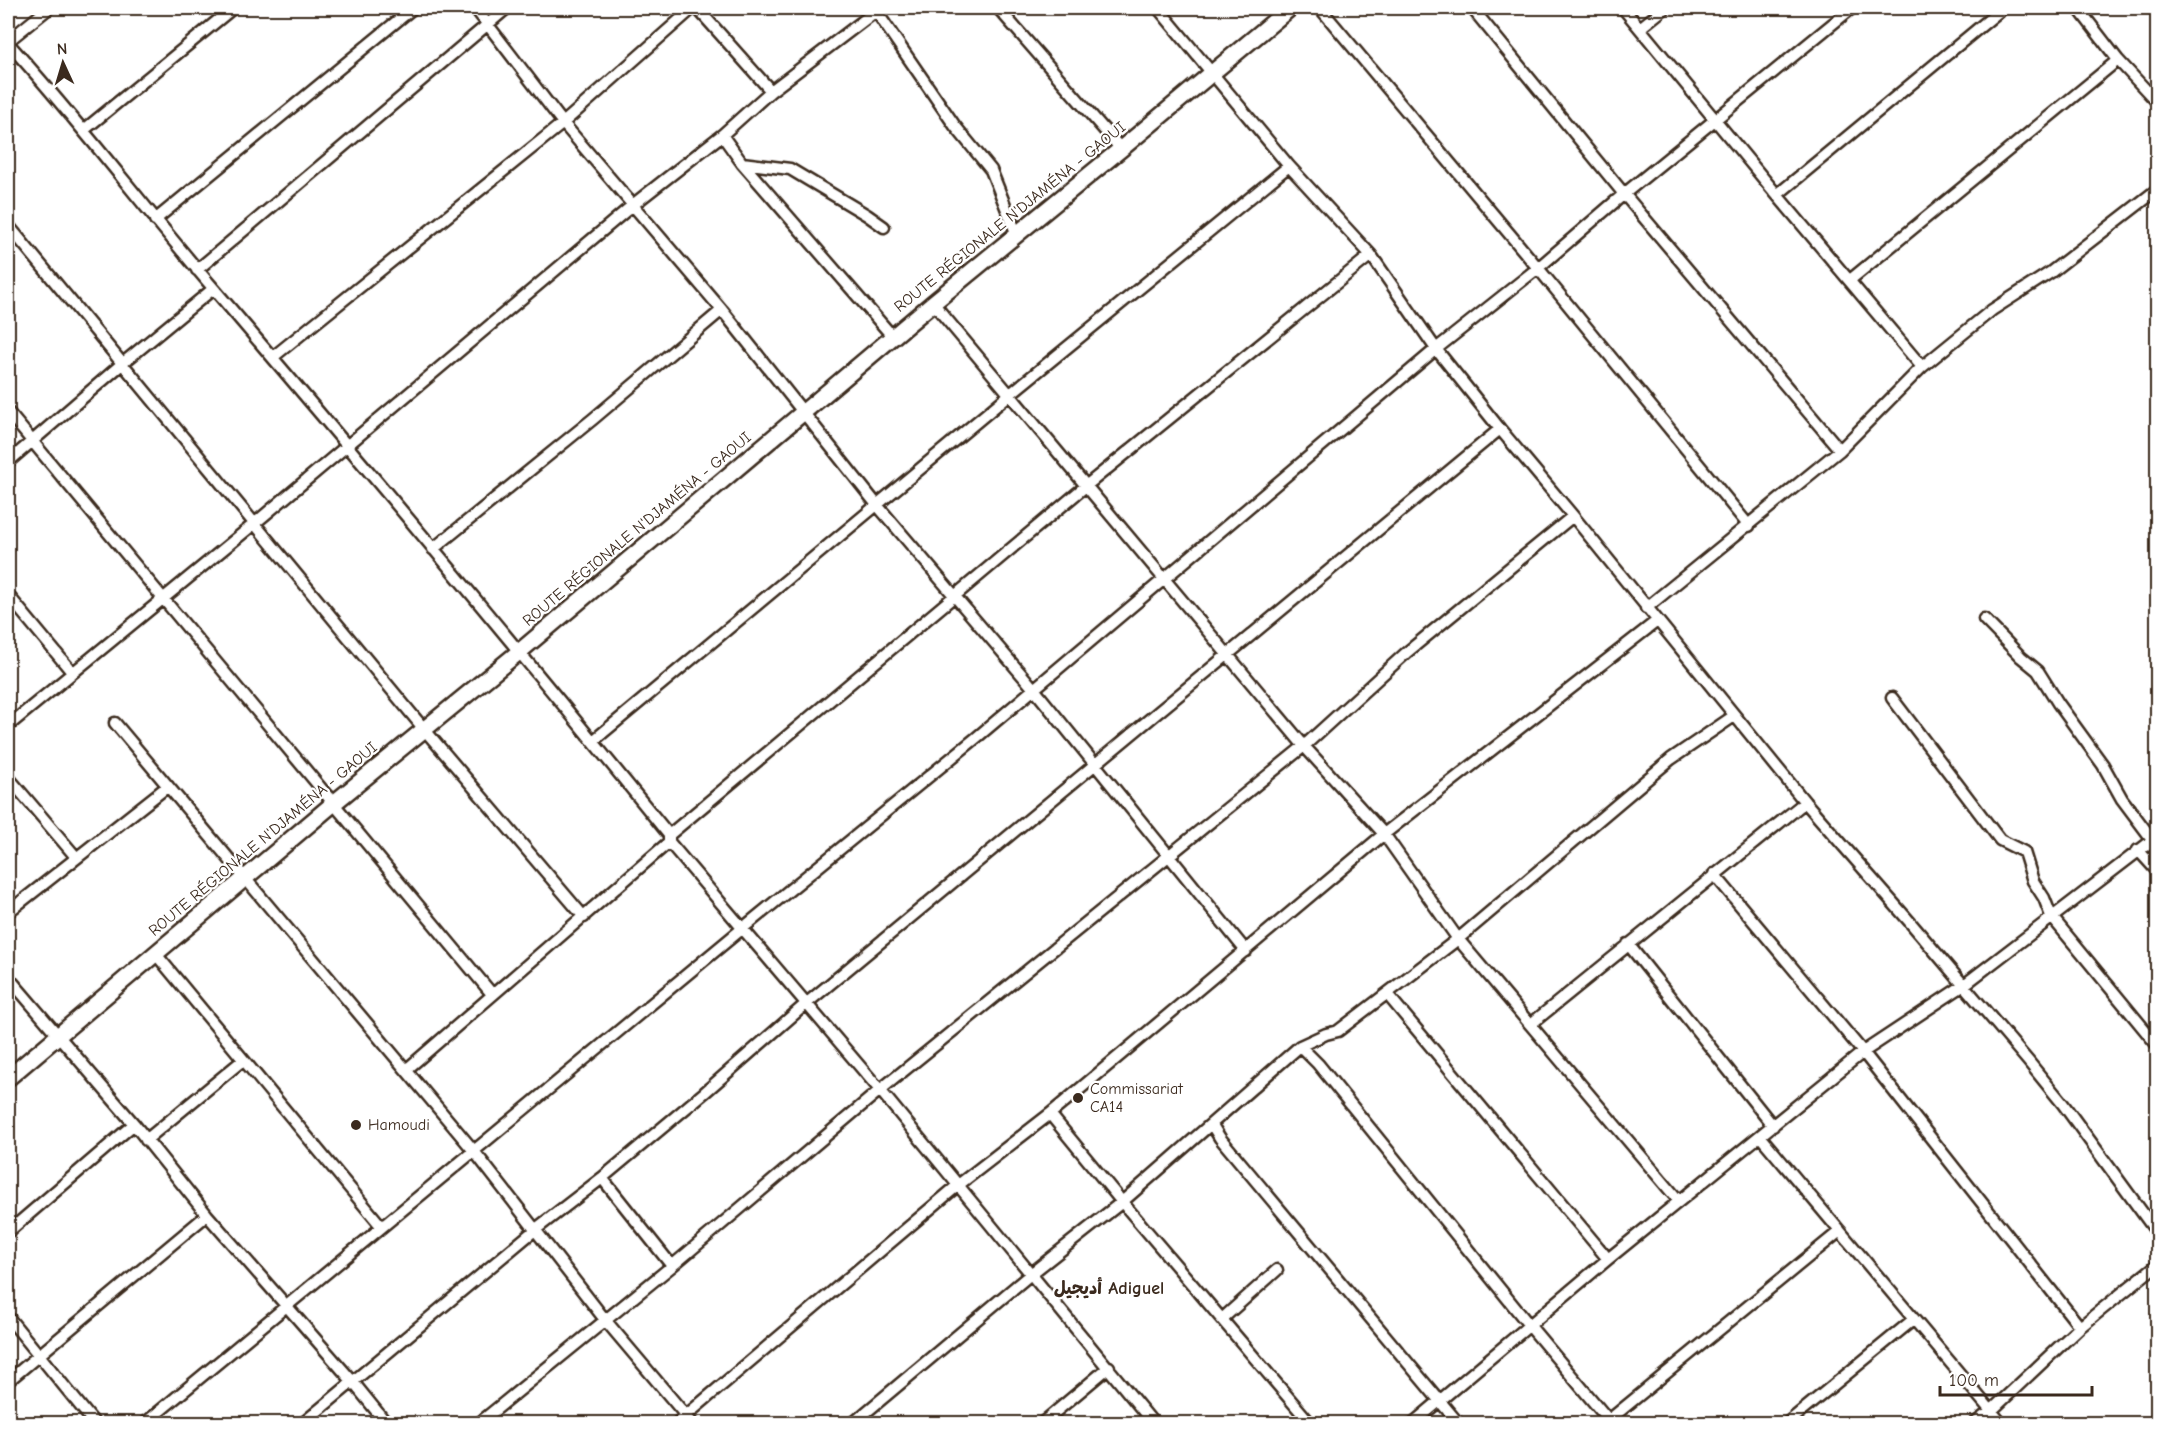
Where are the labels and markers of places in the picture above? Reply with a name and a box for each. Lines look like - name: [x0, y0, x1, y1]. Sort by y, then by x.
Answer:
- place label: Commissariat CA14: [1090, 1080, 1183, 1116]
- marker: Commissariat CA14: [1071, 1091, 1085, 1105]
- place label: Hamoudi: [368, 1116, 430, 1134]
- marker: Hamoudi: [349, 1118, 363, 1132]

